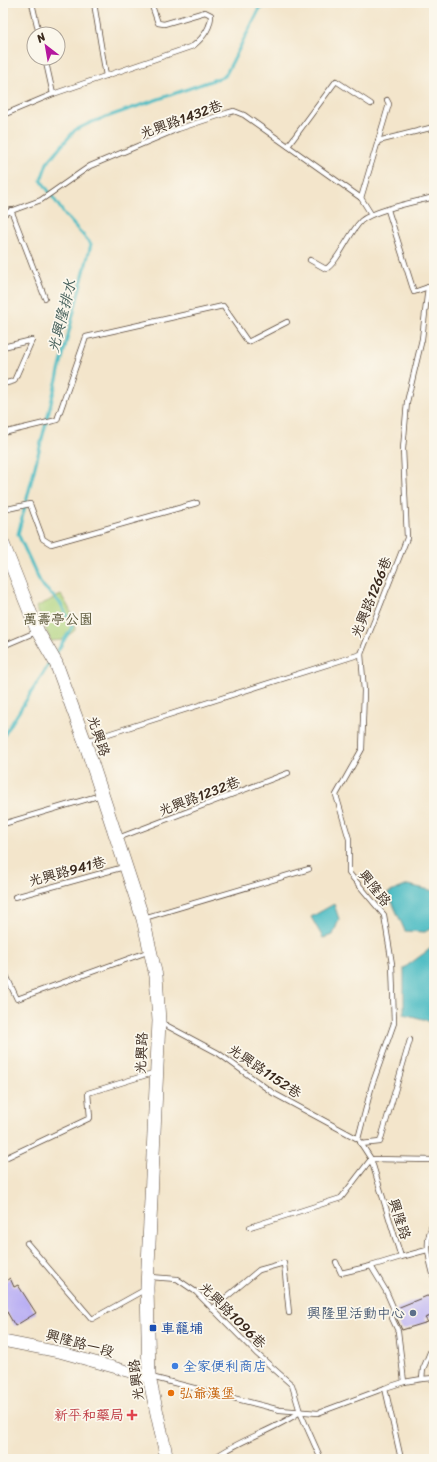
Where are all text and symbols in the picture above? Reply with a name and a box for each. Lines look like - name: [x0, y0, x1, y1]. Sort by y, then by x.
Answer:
- north arrow: [26, 26, 66, 66]
- text: N: [32, 28, 50, 48]
- street label: 光興路1432巷: [136, 93, 227, 146]
- water label: 光興隆排水: [40, 276, 84, 356]
- street label: 光興路1266巷: [344, 552, 400, 642]
- park label: 萬壽亭公園: [23, 607, 93, 632]
- street label: 光興路: [80, 712, 117, 760]
- street label: 光興路1232巷: [155, 769, 245, 824]
- street label: 光興路941巷: [26, 849, 110, 894]
- street label: 興隆路: [352, 864, 398, 913]
- street label: 光興路: [128, 1031, 155, 1075]
- street label: 光興路1152巷: [223, 1037, 308, 1106]
- street label: 興隆路: [381, 1195, 418, 1243]
- street label: 光興路1096巷: [193, 1276, 273, 1356]
- place label: 興隆里活動中心: [307, 1301, 405, 1326]
- marker: 興隆里活動中心: [408, 1308, 418, 1318]
- place label: 車籠埔: [161, 1316, 203, 1341]
- street label: 興隆路一段: [43, 1322, 117, 1365]
- marker: 車籠埔: [148, 1323, 158, 1333]
- place label: 全家便利商店: [183, 1354, 267, 1379]
- street label: 光興路: [122, 1358, 151, 1402]
- marker: 全家便利商店: [170, 1361, 180, 1371]
- place label: 弘爺漢堡: [179, 1381, 235, 1406]
- marker: 弘爺漢堡: [166, 1388, 176, 1398]
- place label: 新平和藥局: [54, 1403, 124, 1428]
- marker: 新平和藥局: [127, 1410, 137, 1420]

